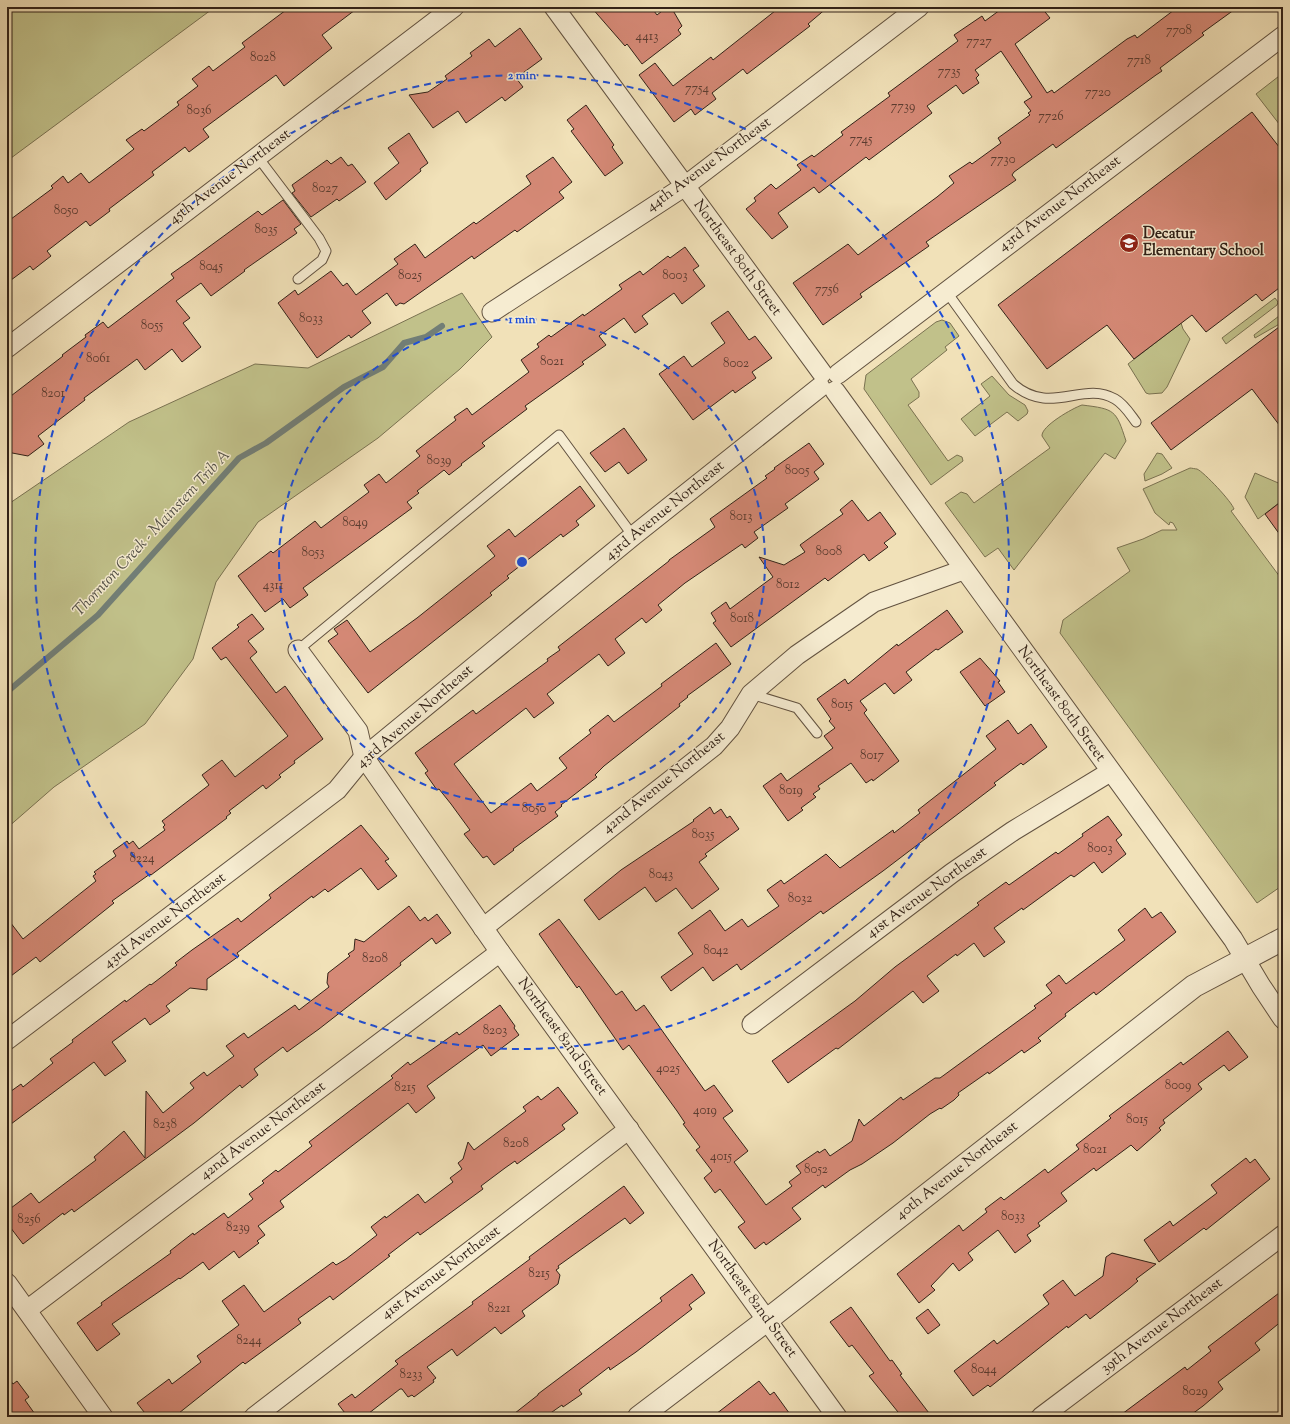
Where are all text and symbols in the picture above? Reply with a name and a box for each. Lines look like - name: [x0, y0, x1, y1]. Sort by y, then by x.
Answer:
- house number: 7708: [1166, 22, 1192, 40]
- house number: 4413: [636, 28, 658, 46]
- house number: 7727: [966, 33, 992, 51]
- house number: 8028: [250, 49, 276, 67]
- house number: 7718: [1127, 52, 1151, 70]
- house number: 7735: [938, 63, 961, 81]
- text: 2 min: [508, 67, 537, 85]
- house number: 7754: [685, 80, 709, 98]
- house number: 7720: [1085, 84, 1111, 102]
- house number: 7739: [891, 98, 915, 116]
- house number: 8036: [187, 102, 211, 120]
- house number: 7726: [1038, 108, 1064, 126]
- street label: 44th Avenue Northeast: [642, 112, 776, 218]
- street label: 45th Avenue Northeast: [165, 124, 295, 230]
- house number: 7745: [849, 131, 873, 149]
- house number: 7730: [990, 151, 1016, 169]
- street label: 43rd Avenue Northeast: [994, 151, 1126, 257]
- house number: 8027: [312, 180, 338, 198]
- street label: Northeast 80th Street: [688, 196, 786, 320]
- house number: 8050: [54, 202, 78, 220]
- house number: 8035: [254, 221, 278, 239]
- place label: Decatur Elementary School: [1143, 224, 1265, 262]
- school or university icon: Decatur Elementary School: [1118, 232, 1140, 254]
- house number: 8045: [199, 258, 223, 276]
- house number: 8025: [398, 267, 422, 285]
- house number: 8003: [662, 267, 688, 285]
- house number: 7756: [815, 281, 839, 299]
- house number: 8033: [299, 310, 323, 328]
- text: 1 min: [507, 311, 536, 329]
- house number: 8055: [141, 317, 164, 335]
- house number: 8061: [86, 350, 111, 368]
- house number: 8021: [540, 353, 564, 371]
- house number: 8002: [723, 355, 749, 373]
- house number: 8201: [41, 385, 65, 403]
- water label: Thornton Creek - Mainstem Trib A: [68, 445, 236, 623]
- house number: 8039: [427, 452, 451, 470]
- street label: 43rd Avenue Northeast: [601, 456, 729, 566]
- house number: 8005: [785, 462, 810, 480]
- house number: 8013: [730, 508, 752, 526]
- house number: 8049: [342, 514, 368, 532]
- house number: 8008: [816, 543, 842, 561]
- house number: 8053: [301, 544, 325, 562]
- centre of rings: [515, 555, 529, 569]
- house number: 8012: [776, 576, 800, 594]
- house number: 4311: [263, 577, 284, 595]
- house number: 8018: [730, 610, 754, 628]
- street label: Northeast 80th Street: [1012, 642, 1110, 766]
- street label: 43rd Avenue Northeast: [352, 660, 478, 774]
- house number: 8015: [831, 696, 854, 714]
- street label: 42nd Avenue Northeast: [598, 727, 730, 839]
- house number: 8017: [860, 747, 885, 765]
- house number: 8019: [779, 782, 803, 800]
- house number: 8050: [522, 800, 546, 818]
- house number: 8035: [691, 826, 715, 844]
- house number: 8003: [1087, 840, 1113, 858]
- street label: 41st Avenue Northeast: [862, 842, 992, 944]
- house number: 8224: [129, 850, 155, 868]
- house number: 8043: [649, 866, 673, 884]
- street label: 43rd Avenue Northeast: [99, 868, 231, 974]
- house number: 8032: [788, 890, 812, 908]
- house number: 8042: [703, 942, 729, 960]
- house number: 8208: [362, 950, 388, 968]
- street label: Northeast 82nd Street: [512, 974, 612, 1100]
- house number: 8203: [483, 1022, 507, 1040]
- house number: 4025: [656, 1060, 680, 1078]
- street label: 42nd Avenue Northeast: [196, 1077, 330, 1185]
- house number: 8009: [1165, 1077, 1191, 1095]
- house number: 8215: [394, 1079, 416, 1097]
- house number: 4019: [693, 1102, 717, 1120]
- house number: 8015: [1126, 1111, 1149, 1129]
- house number: 8238: [153, 1116, 177, 1134]
- street label: 40th Avenue Northeast: [891, 1117, 1023, 1225]
- house number: 8208: [503, 1135, 529, 1153]
- house number: 8021: [1083, 1141, 1107, 1159]
- house number: 4015: [710, 1148, 733, 1166]
- house number: 8052: [804, 1161, 828, 1179]
- house number: 8033: [1001, 1208, 1025, 1226]
- house number: 8256: [17, 1211, 41, 1229]
- house number: 8239: [226, 1219, 250, 1237]
- street label: 41st Avenue Northeast: [377, 1221, 505, 1325]
- street label: Northeast 82nd Street: [702, 1236, 802, 1362]
- house number: 8215: [528, 1265, 550, 1283]
- street label: 39th Avenue Northeast: [1097, 1273, 1227, 1379]
- house number: 8221: [488, 1300, 511, 1318]
- house number: 8244: [236, 1332, 262, 1350]
- house number: 8044: [971, 1361, 997, 1379]
- house number: 8233: [400, 1366, 422, 1384]
- house number: 8029: [1182, 1383, 1208, 1401]

